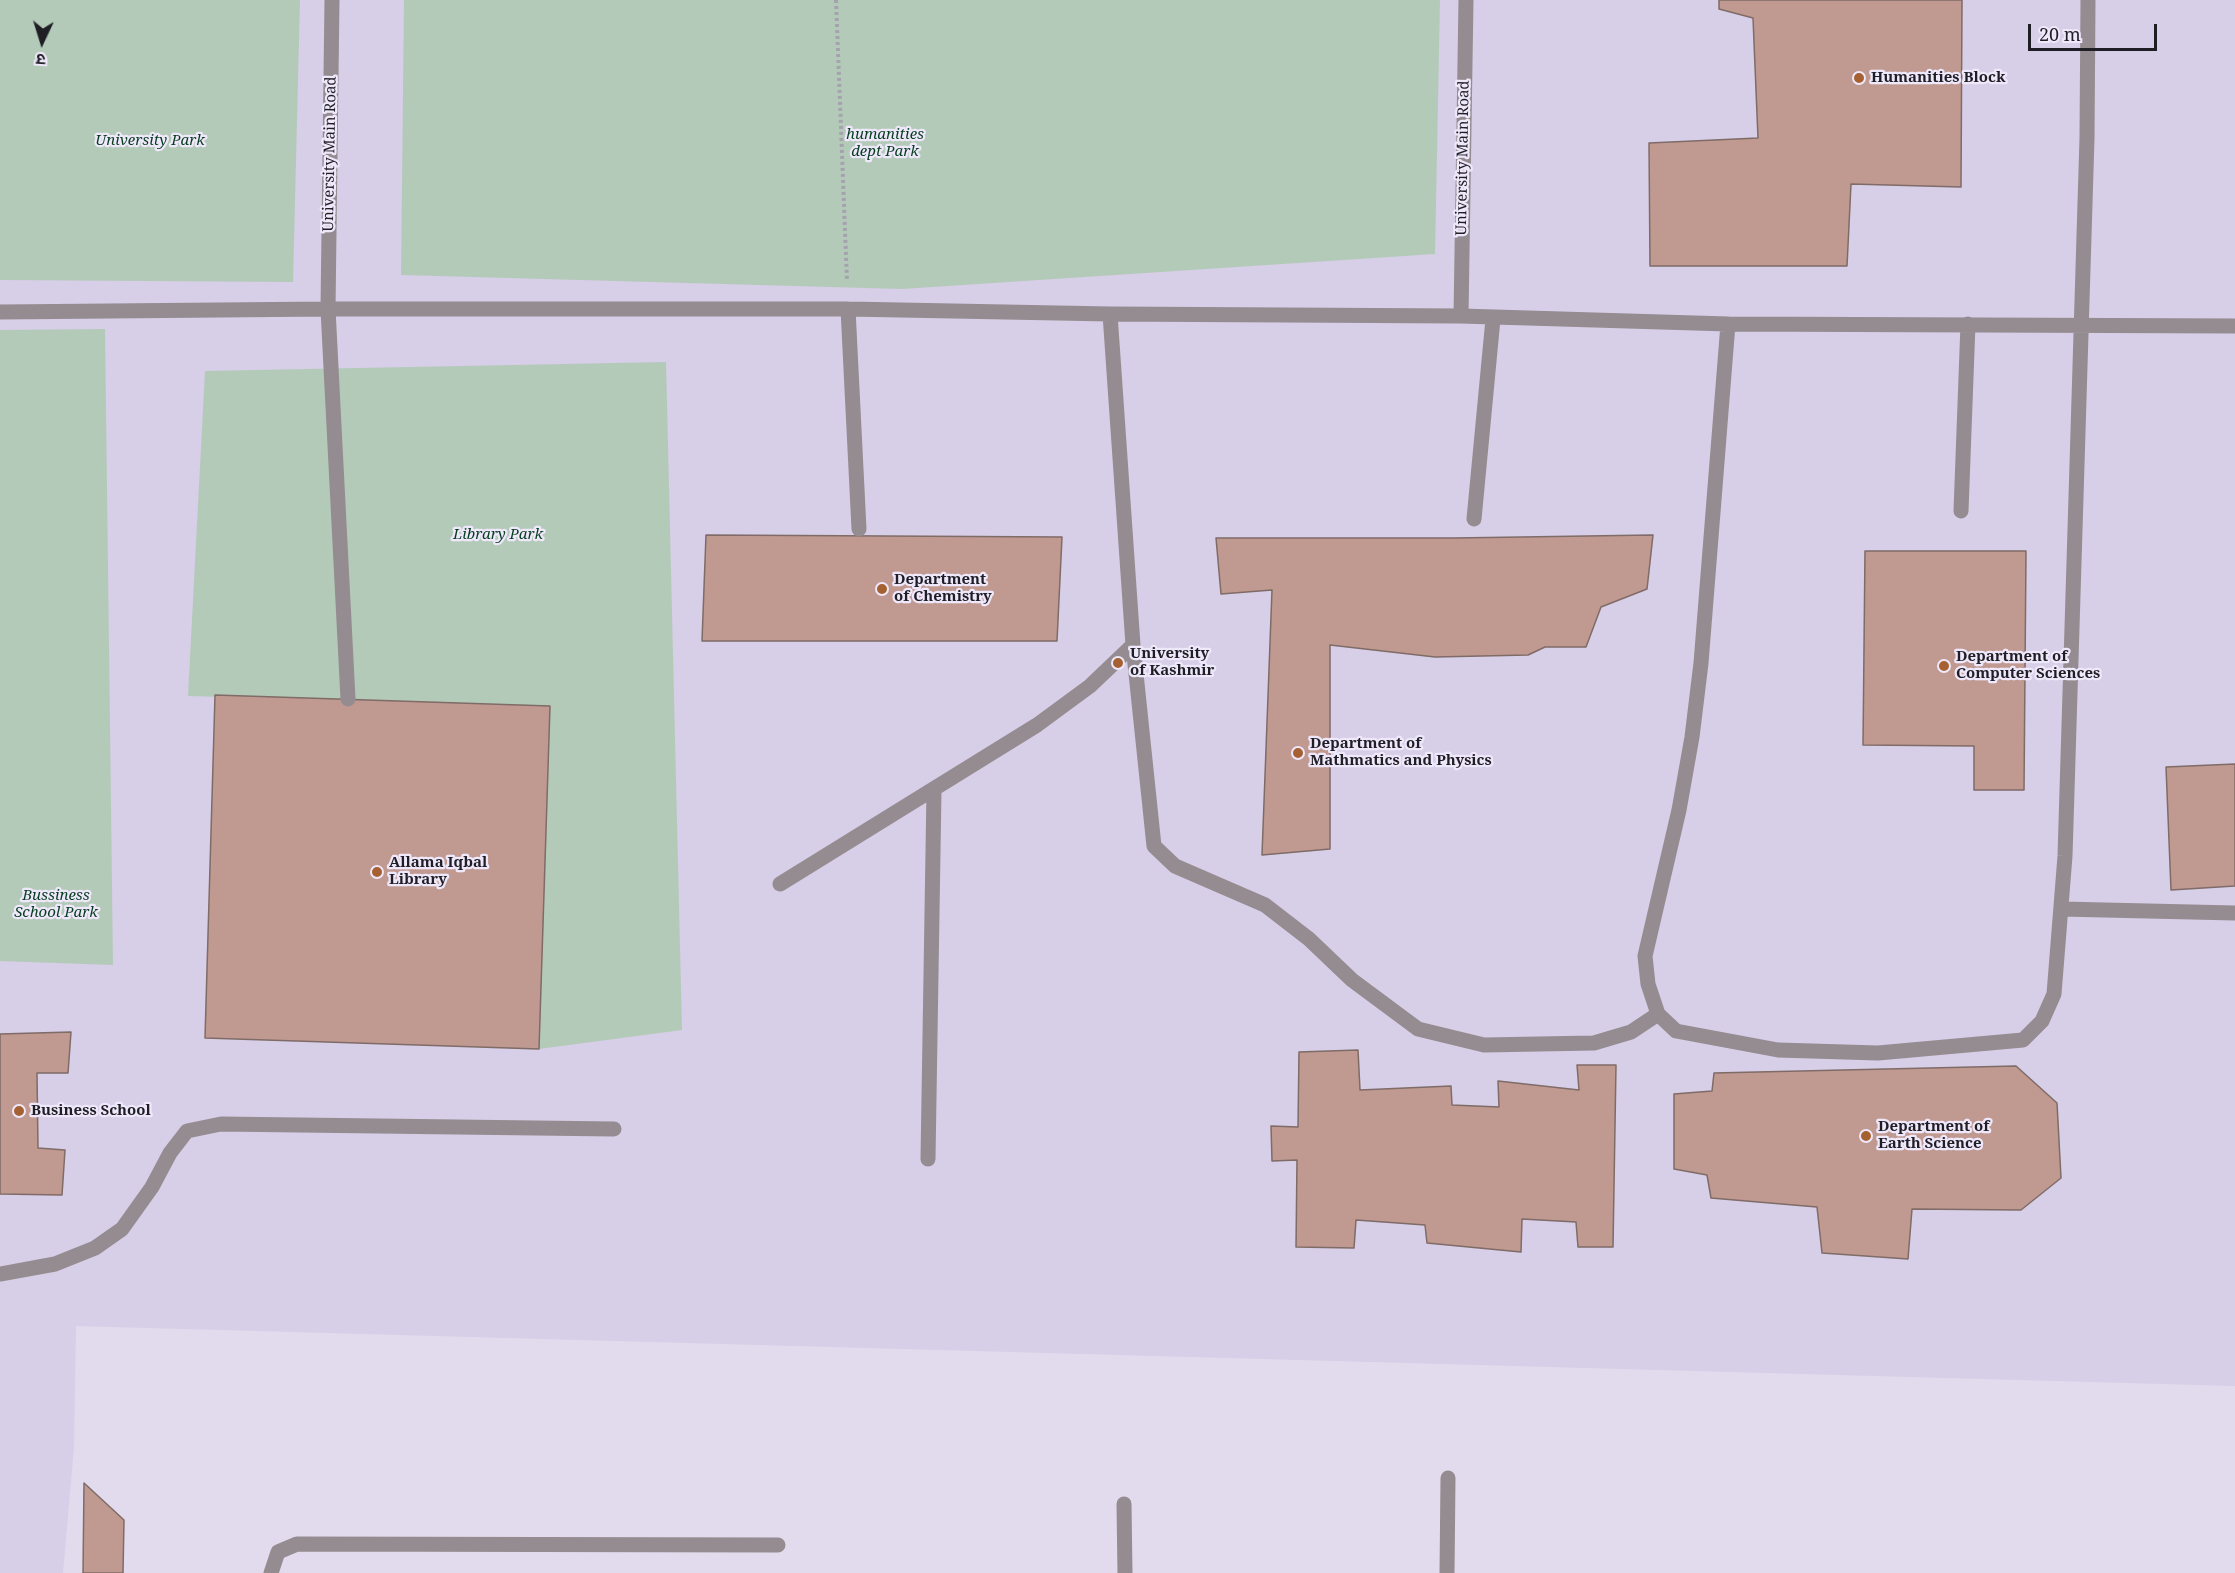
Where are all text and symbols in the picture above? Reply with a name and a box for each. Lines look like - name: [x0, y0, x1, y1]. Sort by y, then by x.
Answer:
- north arrow: [12, 12, 72, 72]
- scale bar: [2031, 12, 2160, 50]
- text: 20 m: [2039, 22, 2081, 46]
- text: उ: [35, 49, 46, 71]
- place label: Humanities Block: [1871, 69, 2005, 87]
- marker: Humanities Block: [1852, 71, 1866, 85]
- street label: University Main Road: [320, 76, 340, 232]
- street label: University Main Road: [1453, 80, 1473, 236]
- park label: humanities dept Park: [846, 126, 924, 161]
- park label: University Park: [95, 132, 205, 150]
- park label: Library Park: [453, 526, 543, 544]
- place label: Department of Chemistry: [894, 571, 992, 606]
- marker: Department of Chemistry: [875, 582, 889, 596]
- place label: University of Kashmir: [1130, 645, 1214, 680]
- place label: Department of Computer Sciences: [1956, 648, 2100, 683]
- marker: University of Kashmir: [1111, 656, 1125, 670]
- marker: Department of Computer Sciences: [1937, 659, 1951, 673]
- place label: Department of Mathmatics and Physics: [1310, 735, 1492, 770]
- marker: Department of Mathmatics and Physics: [1291, 746, 1305, 760]
- place label: Allama Iqbal Library: [389, 854, 487, 889]
- marker: Allama Iqbal Library: [370, 865, 384, 879]
- park label: Bussiness School Park: [14, 887, 98, 922]
- place label: Business School: [31, 1102, 151, 1120]
- marker: Business School: [12, 1104, 26, 1118]
- place label: Department of Earth Science: [1878, 1118, 1989, 1153]
- marker: Department of Earth Science: [1859, 1129, 1873, 1143]

